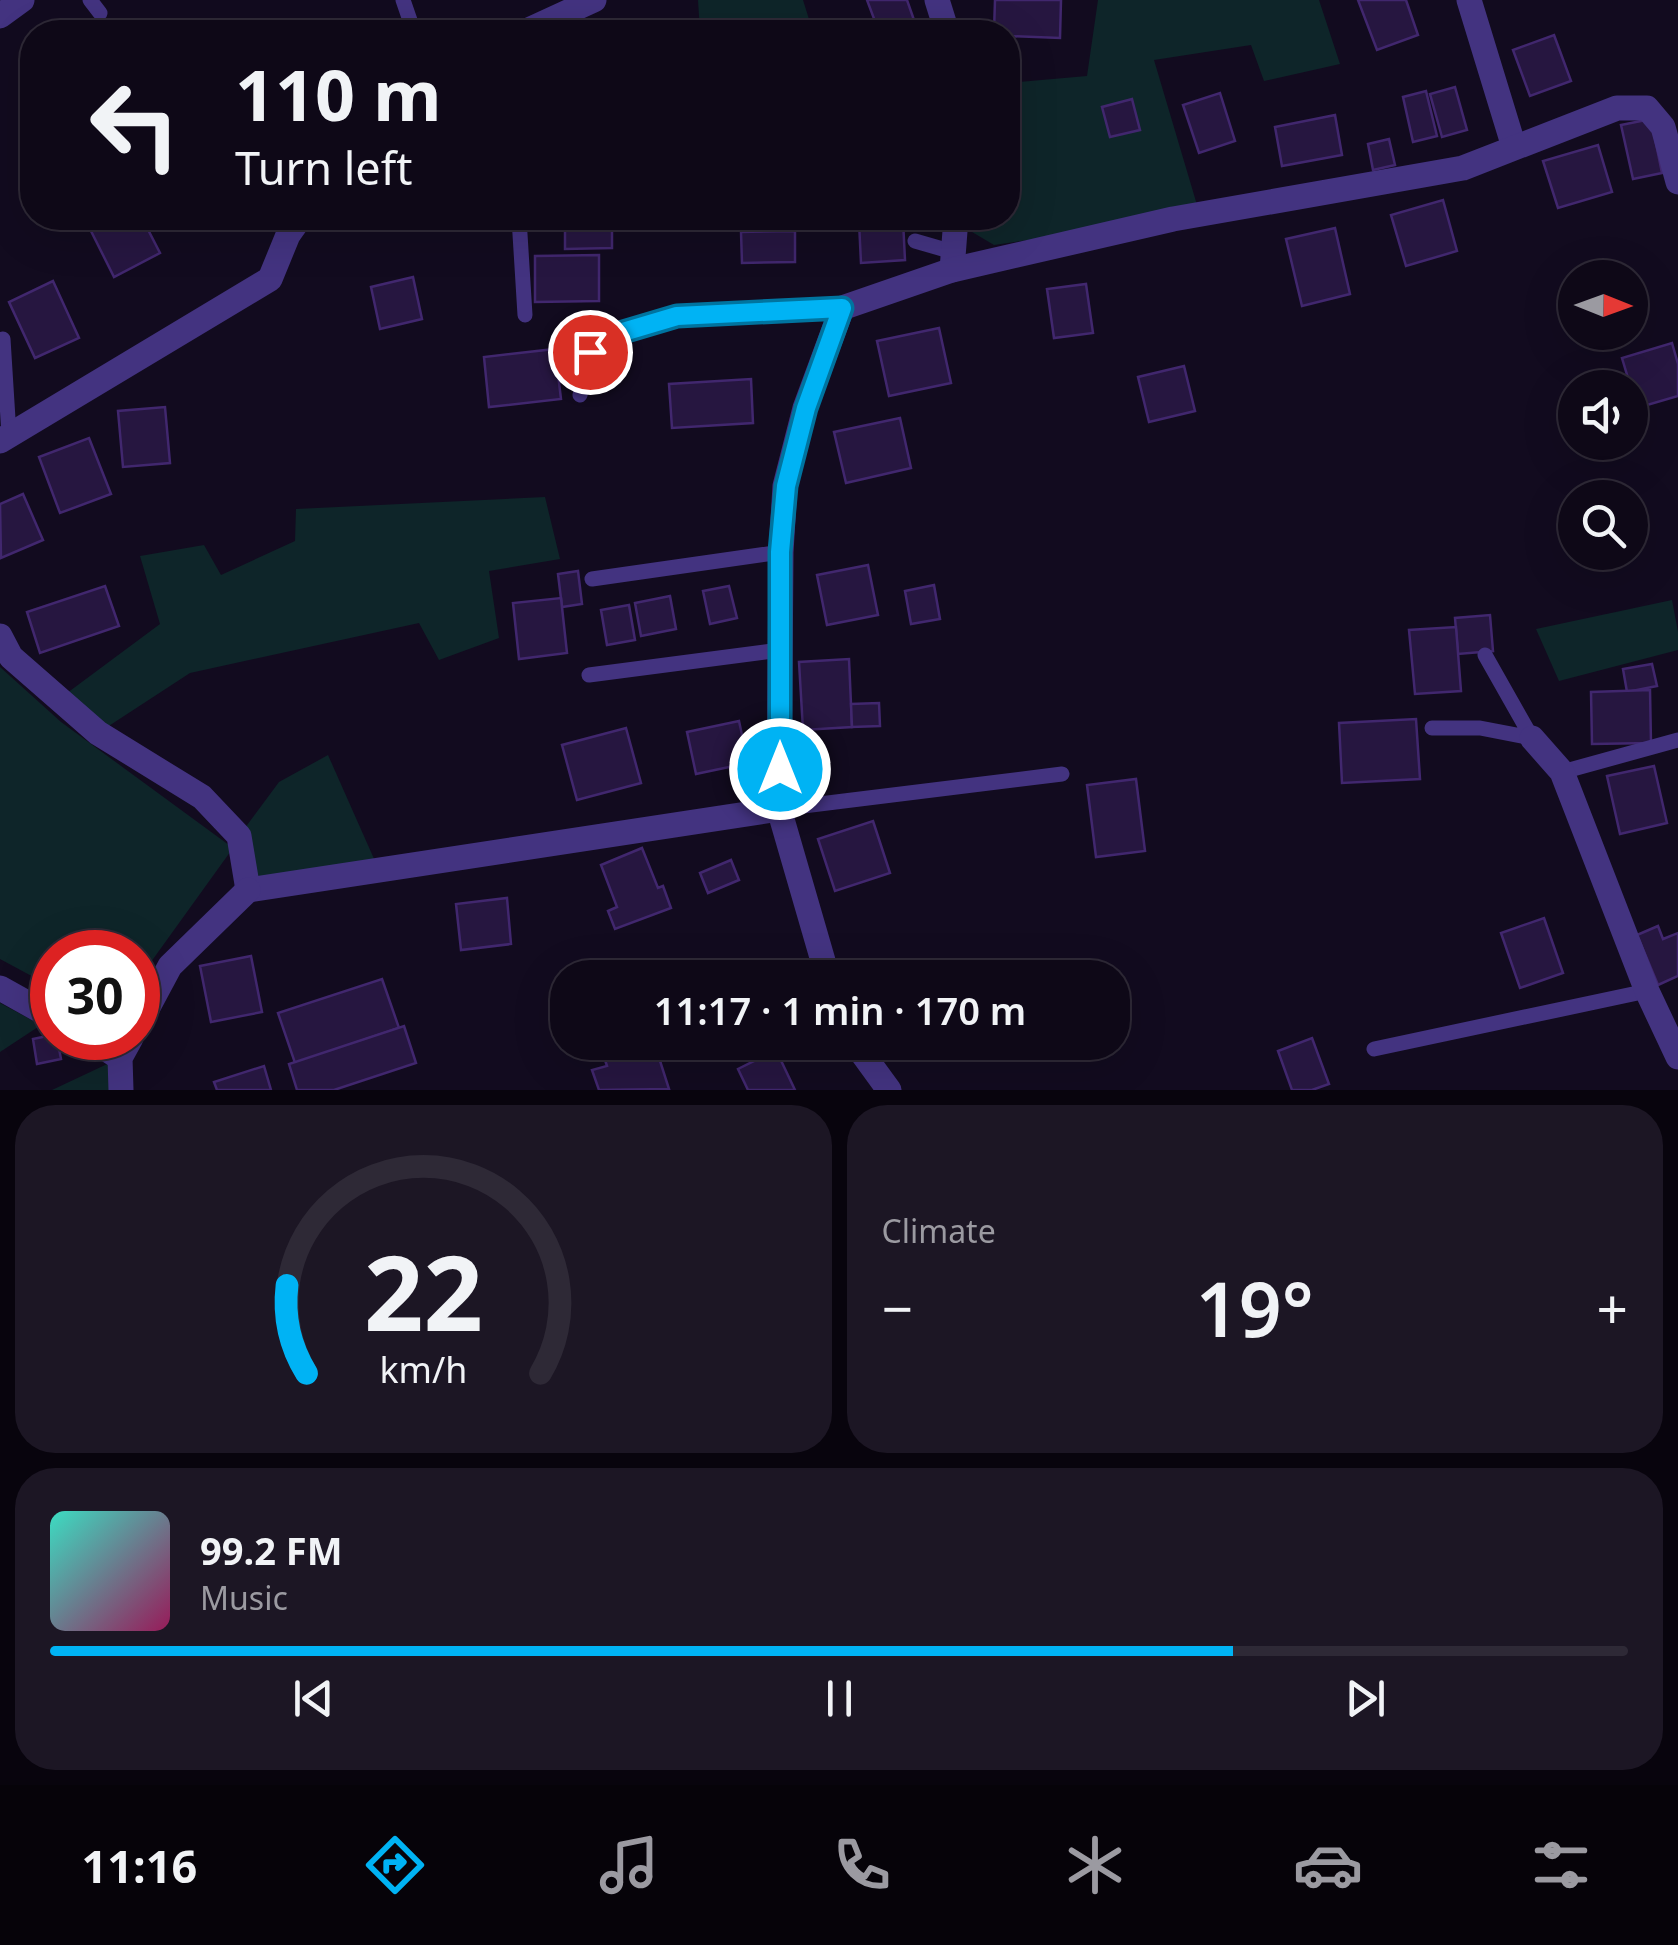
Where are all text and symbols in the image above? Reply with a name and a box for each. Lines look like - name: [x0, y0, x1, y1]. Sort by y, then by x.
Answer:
- text: 110 m: [235, 46, 442, 142]
- icon: left: [70, 60, 200, 190]
- text: Turn left: [235, 137, 412, 198]
- north arrow: [1558, 260, 1648, 350]
- map controls: [1558, 260, 1648, 570]
- pin: [548, 310, 633, 395]
- icon: arrive: [563, 325, 618, 380]
- button: sound: [1558, 370, 1648, 460]
- button: search: [1558, 480, 1648, 570]
- position arrow: [728, 717, 832, 821]
- speed limit sign: 30: [30, 930, 160, 1060]
- text: 11:17 · 1 min · 170 m: [654, 984, 1026, 1036]
- text: Climate: [882, 1209, 996, 1252]
- text: 22: [364, 1220, 483, 1361]
- text: 19°: [1196, 1257, 1314, 1359]
- text: −: [882, 1270, 913, 1345]
- text: +: [1597, 1270, 1628, 1345]
- text: km/h: [379, 1345, 467, 1393]
- text: 99.2 FM: [200, 1524, 342, 1576]
- text: Music: [200, 1576, 288, 1619]
- icon: previous: [286, 1671, 341, 1726]
- icon: pause: [812, 1671, 867, 1726]
- icon: next: [1338, 1671, 1393, 1726]
- icon: directions: [360, 1830, 430, 1900]
- icon: music: [594, 1830, 664, 1900]
- icon: phone: [827, 1830, 897, 1900]
- icon: climate: [1060, 1830, 1130, 1900]
- icon: car: [1293, 1830, 1363, 1900]
- icon: filters: [1526, 1830, 1596, 1900]
- text: 11:16: [82, 1835, 197, 1896]

